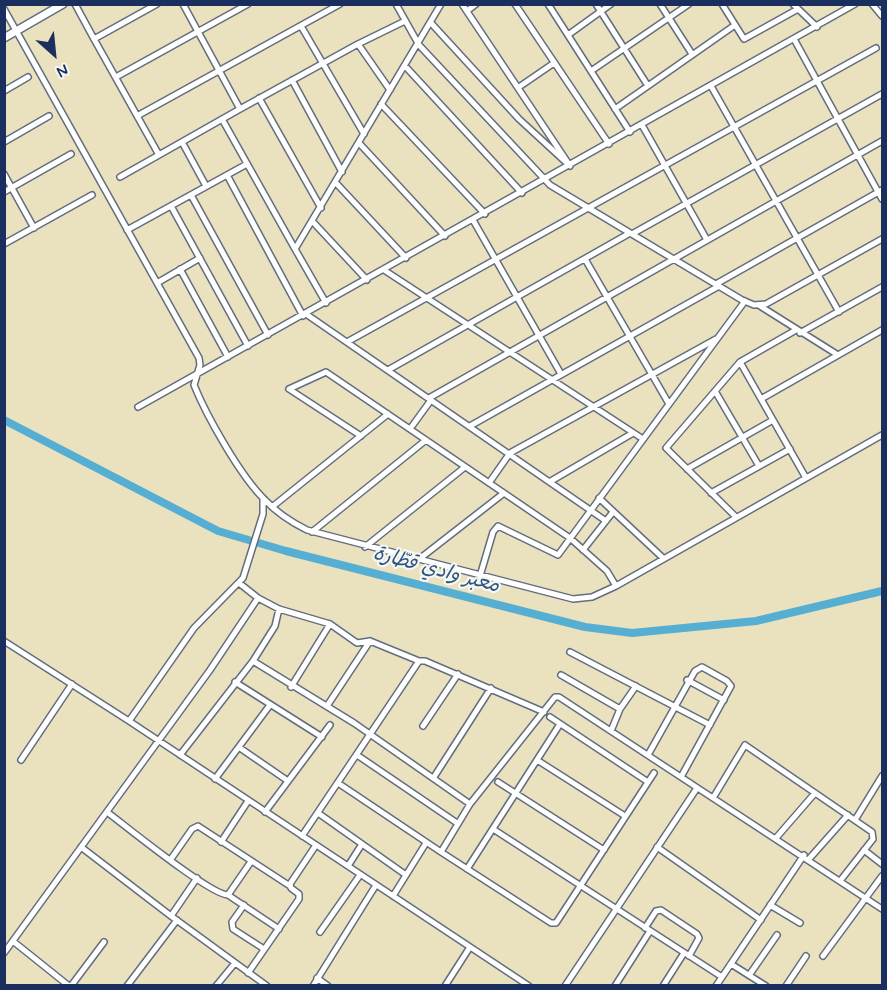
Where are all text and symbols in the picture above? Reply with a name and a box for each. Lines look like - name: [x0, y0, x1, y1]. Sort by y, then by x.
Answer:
- north arrow: [24, 24, 84, 84]
- text: N: [53, 59, 72, 82]
- water label: معبر وادي قطّارة: [370, 543, 502, 599]

